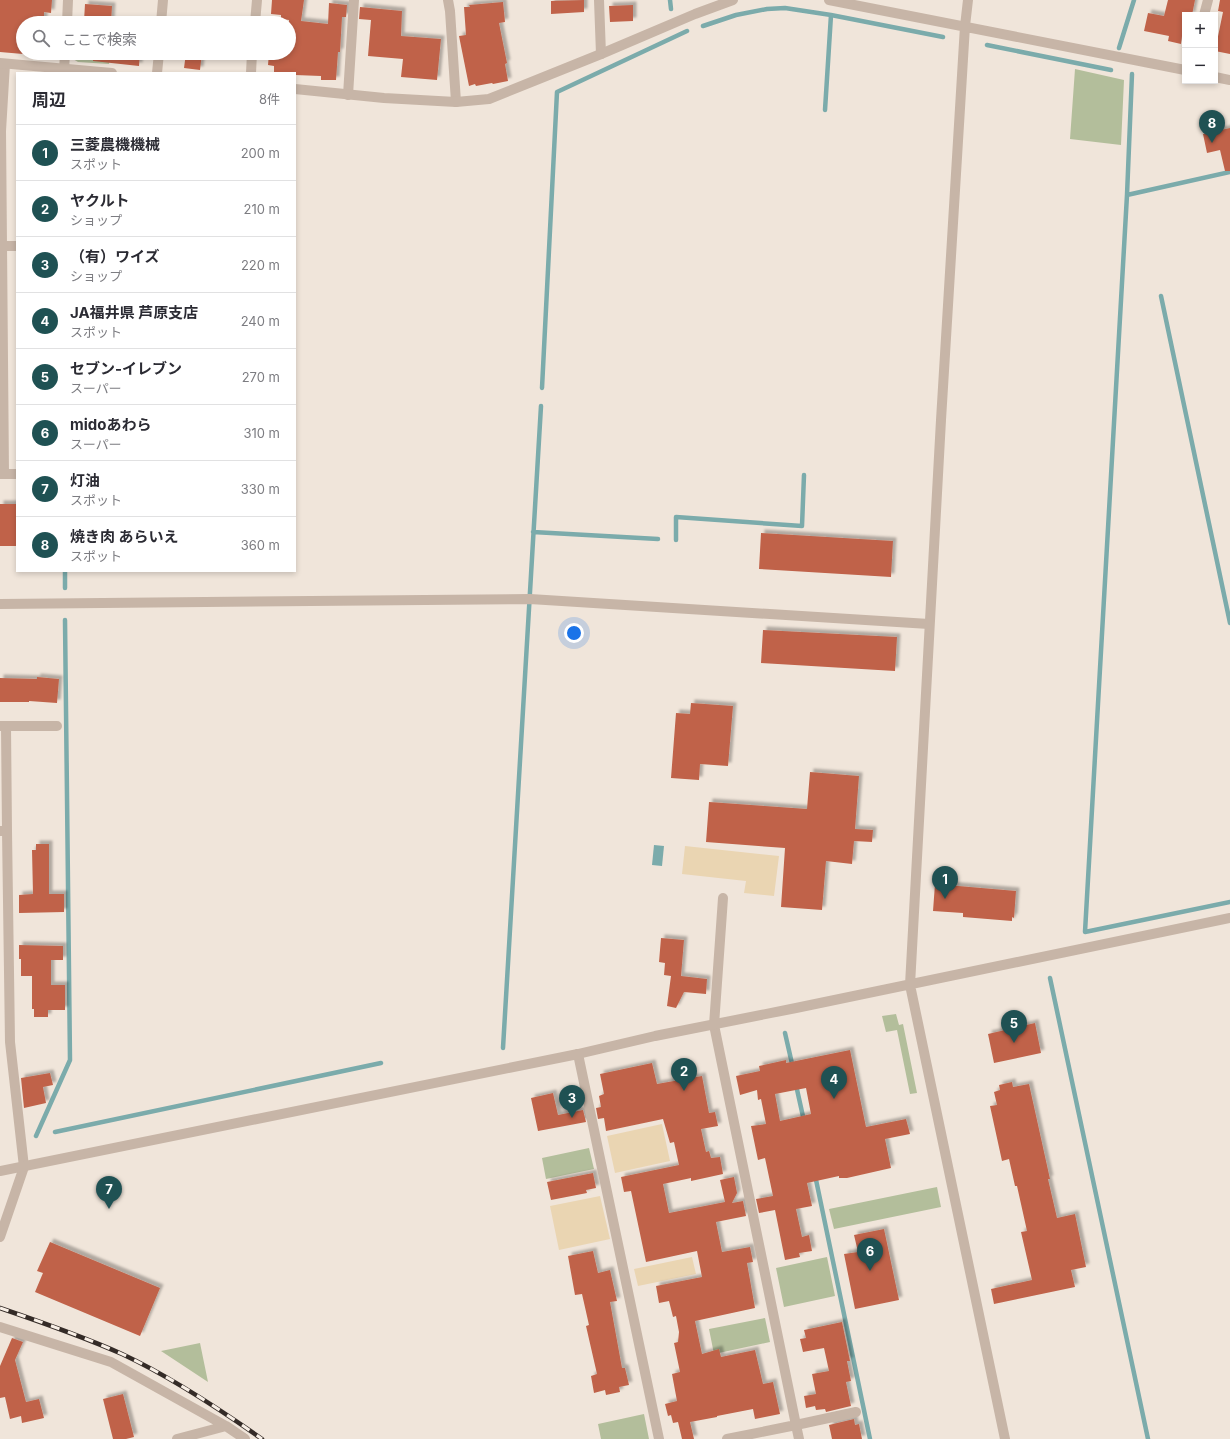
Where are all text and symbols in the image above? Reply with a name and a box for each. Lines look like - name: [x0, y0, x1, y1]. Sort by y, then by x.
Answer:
- map controls: [1182, 12, 1218, 84]
- button: +: [1182, 12, 1218, 48]
- search box: [16, 16, 296, 60]
- icon: search: [30, 27, 52, 49]
- text: ここで検索: [62, 30, 137, 49]
- button: −: [1182, 48, 1218, 84]
- text: 周辺: [32, 90, 66, 110]
- text: 8件: [259, 91, 280, 107]
- pin: 8: [1199, 110, 1225, 143]
- text: 三菱農機機械: [70, 135, 160, 154]
- text: 1: [42, 145, 48, 161]
- text: 200 m: [241, 145, 280, 161]
- text: スポット: [70, 156, 122, 172]
- text: ヤクルト: [70, 191, 130, 210]
- text: 2: [41, 201, 49, 217]
- text: 210 m: [244, 201, 280, 217]
- text: ショップ: [70, 212, 122, 228]
- text: （有）ワイズ: [70, 247, 160, 266]
- text: 3: [41, 257, 49, 273]
- text: 220 m: [241, 257, 280, 273]
- text: ショップ: [70, 268, 122, 284]
- text: JA福井県 芦原支店: [70, 303, 198, 322]
- text: 4: [41, 313, 49, 329]
- text: 240 m: [241, 313, 280, 329]
- text: スポット: [70, 324, 122, 340]
- text: セブン-イレブン: [70, 359, 182, 378]
- text: 5: [41, 369, 49, 385]
- text: 270 m: [242, 369, 280, 385]
- text: スーパー: [70, 380, 122, 396]
- text: midoあわら: [70, 415, 151, 434]
- text: 6: [41, 425, 49, 441]
- text: 310 m: [243, 425, 280, 441]
- text: スーパー: [70, 436, 122, 452]
- text: 灯油: [70, 471, 100, 490]
- text: 7: [41, 481, 49, 497]
- text: 330 m: [241, 481, 280, 497]
- text: スポット: [70, 492, 122, 508]
- text: 焼き肉 あらいえ: [70, 527, 179, 546]
- text: 8: [41, 537, 49, 553]
- text: 360 m: [241, 537, 280, 553]
- text: スポット: [70, 548, 122, 564]
- your location: [564, 623, 584, 643]
- pin: 1: [932, 866, 958, 899]
- pin: 5: [1001, 1010, 1027, 1043]
- pin: 2: [671, 1058, 697, 1091]
- pin: 4: [821, 1066, 847, 1099]
- pin: 3: [559, 1085, 585, 1118]
- pin: 7: [96, 1176, 122, 1209]
- pin: 6: [857, 1238, 883, 1271]

